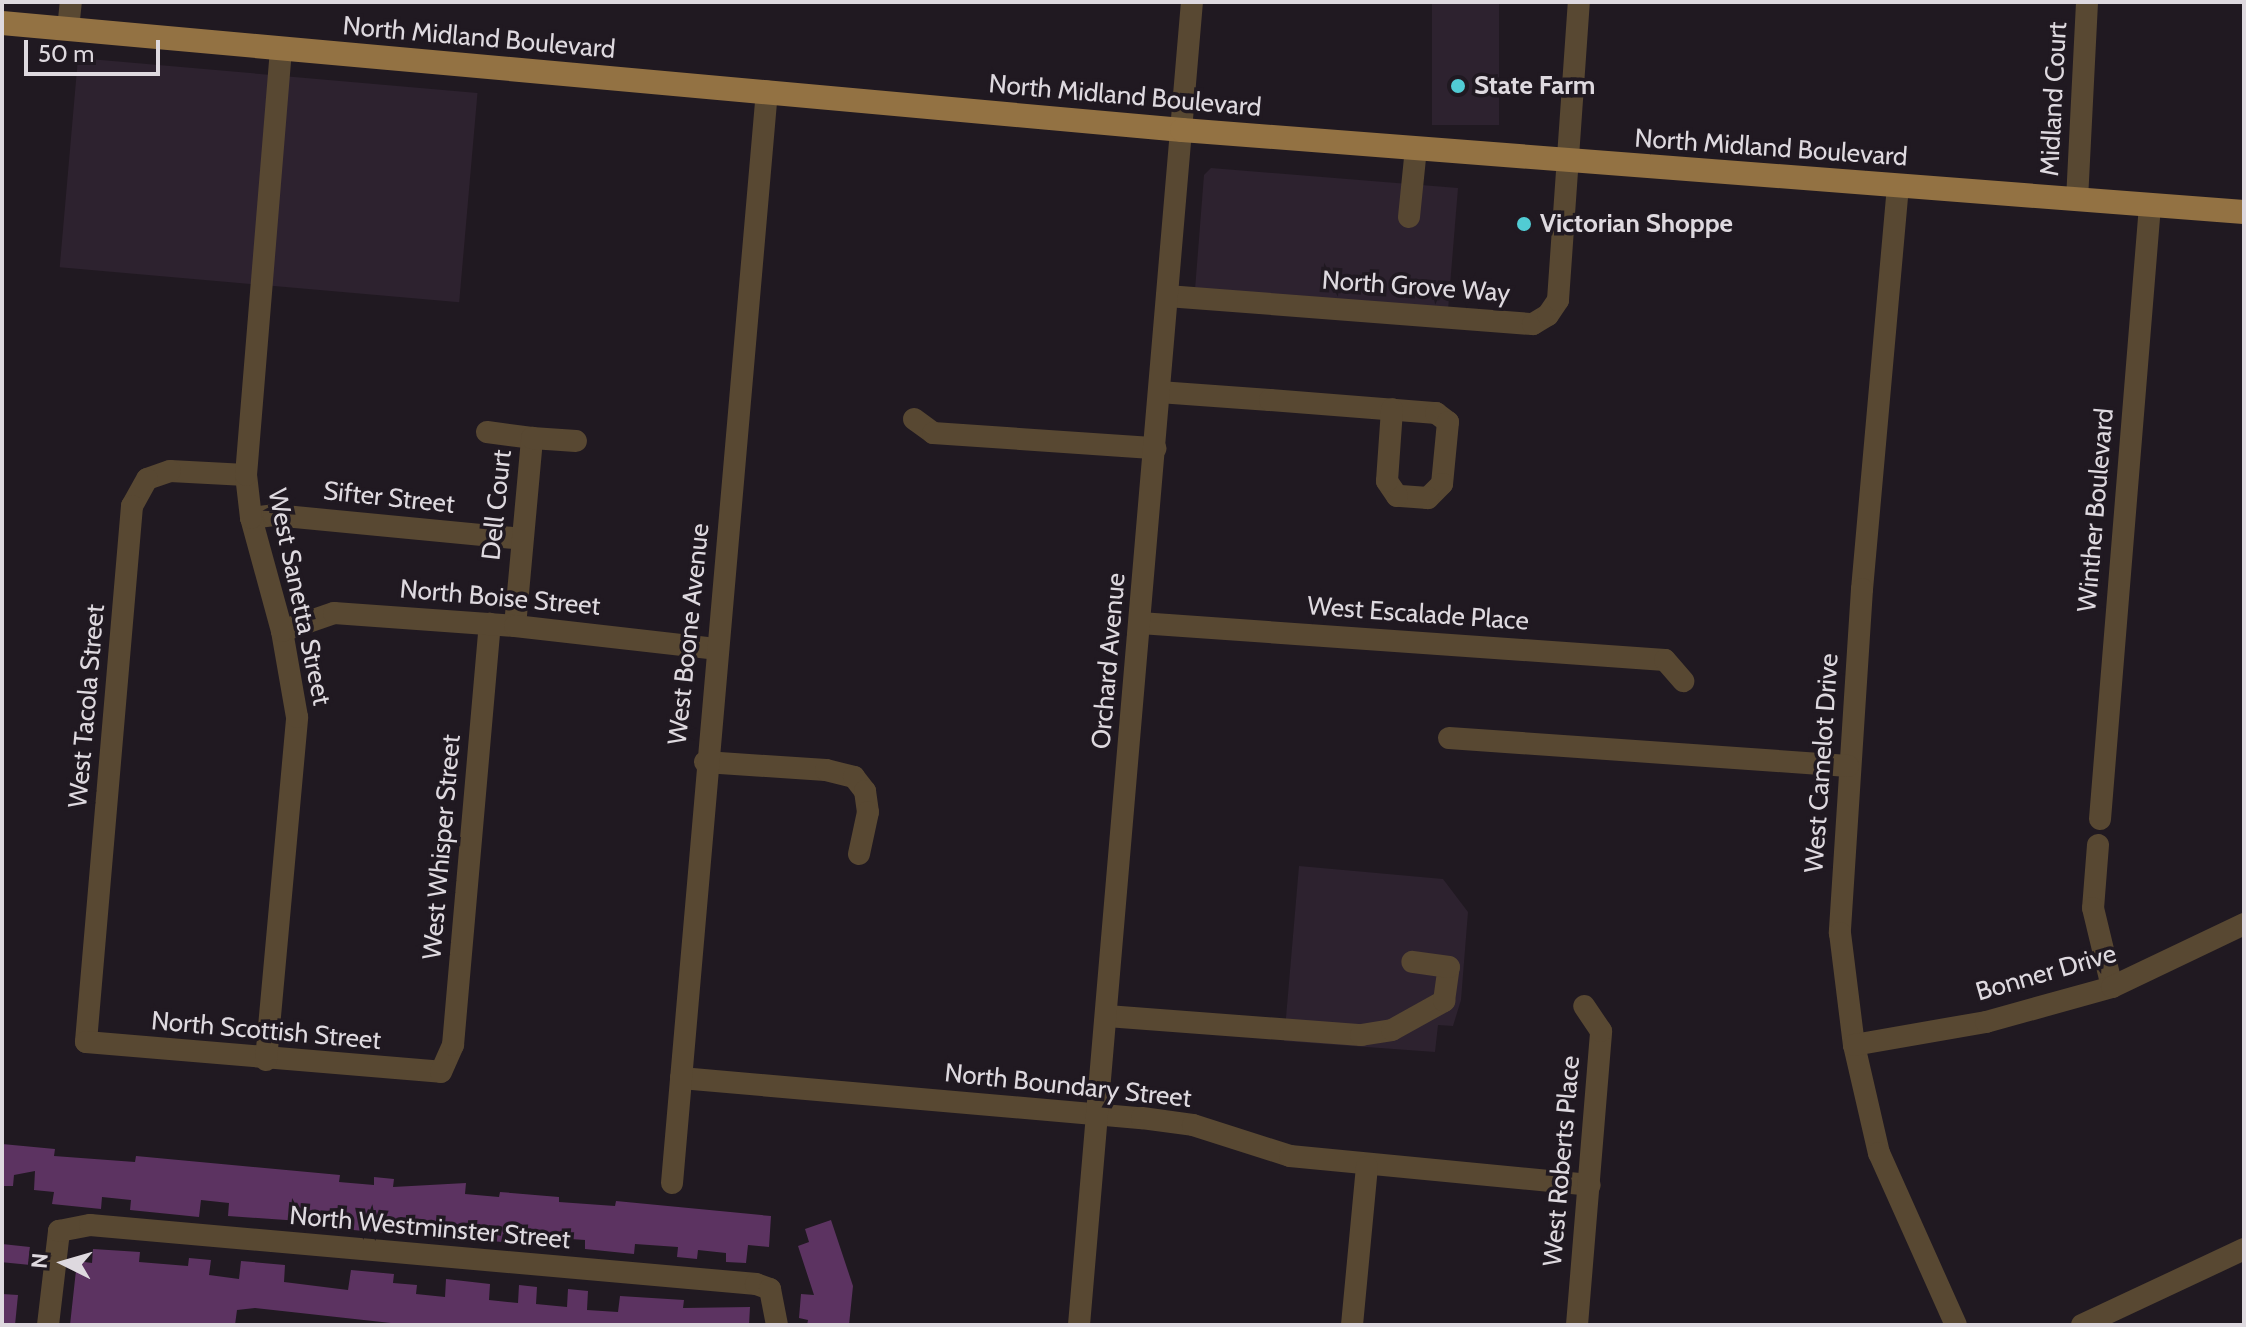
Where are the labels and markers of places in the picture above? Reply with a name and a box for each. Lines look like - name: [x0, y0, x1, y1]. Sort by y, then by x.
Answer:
- place label: State Farm: [1474, 70, 1595, 102]
- marker: State Farm: [1449, 77, 1467, 95]
- place label: Victorian Shoppe: [1540, 208, 1733, 240]
- marker: Victorian Shoppe: [1515, 215, 1533, 233]

